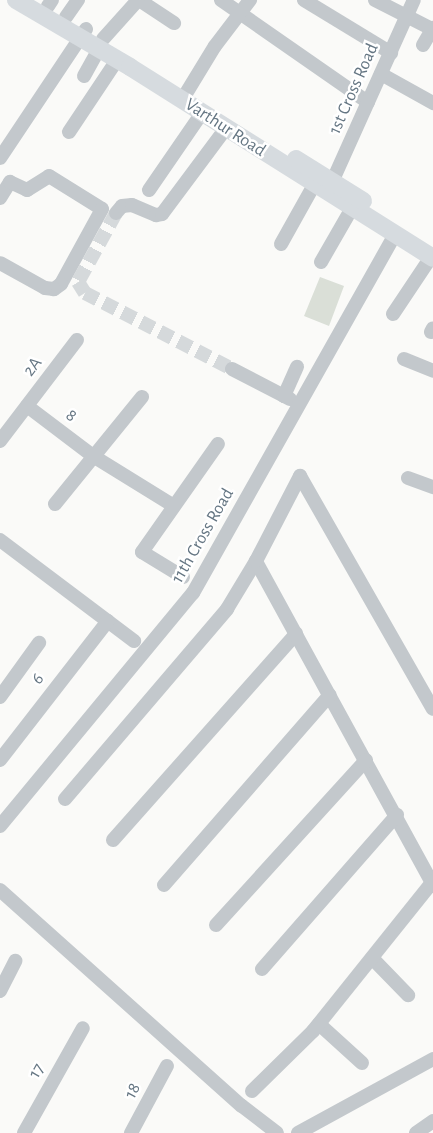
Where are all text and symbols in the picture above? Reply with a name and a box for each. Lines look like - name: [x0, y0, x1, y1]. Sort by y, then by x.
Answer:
- street label: 1st Cross Road: [324, 40, 384, 138]
- street label: Varthur Road: [181, 94, 269, 162]
- street label: 2A: [19, 353, 47, 381]
- street label: 8: [61, 405, 81, 427]
- street label: 11th Cross Road: [167, 485, 239, 587]
- street label: 6: [27, 669, 49, 689]
- street label: 17: [24, 1060, 50, 1082]
- street label: 18: [120, 1079, 146, 1103]

